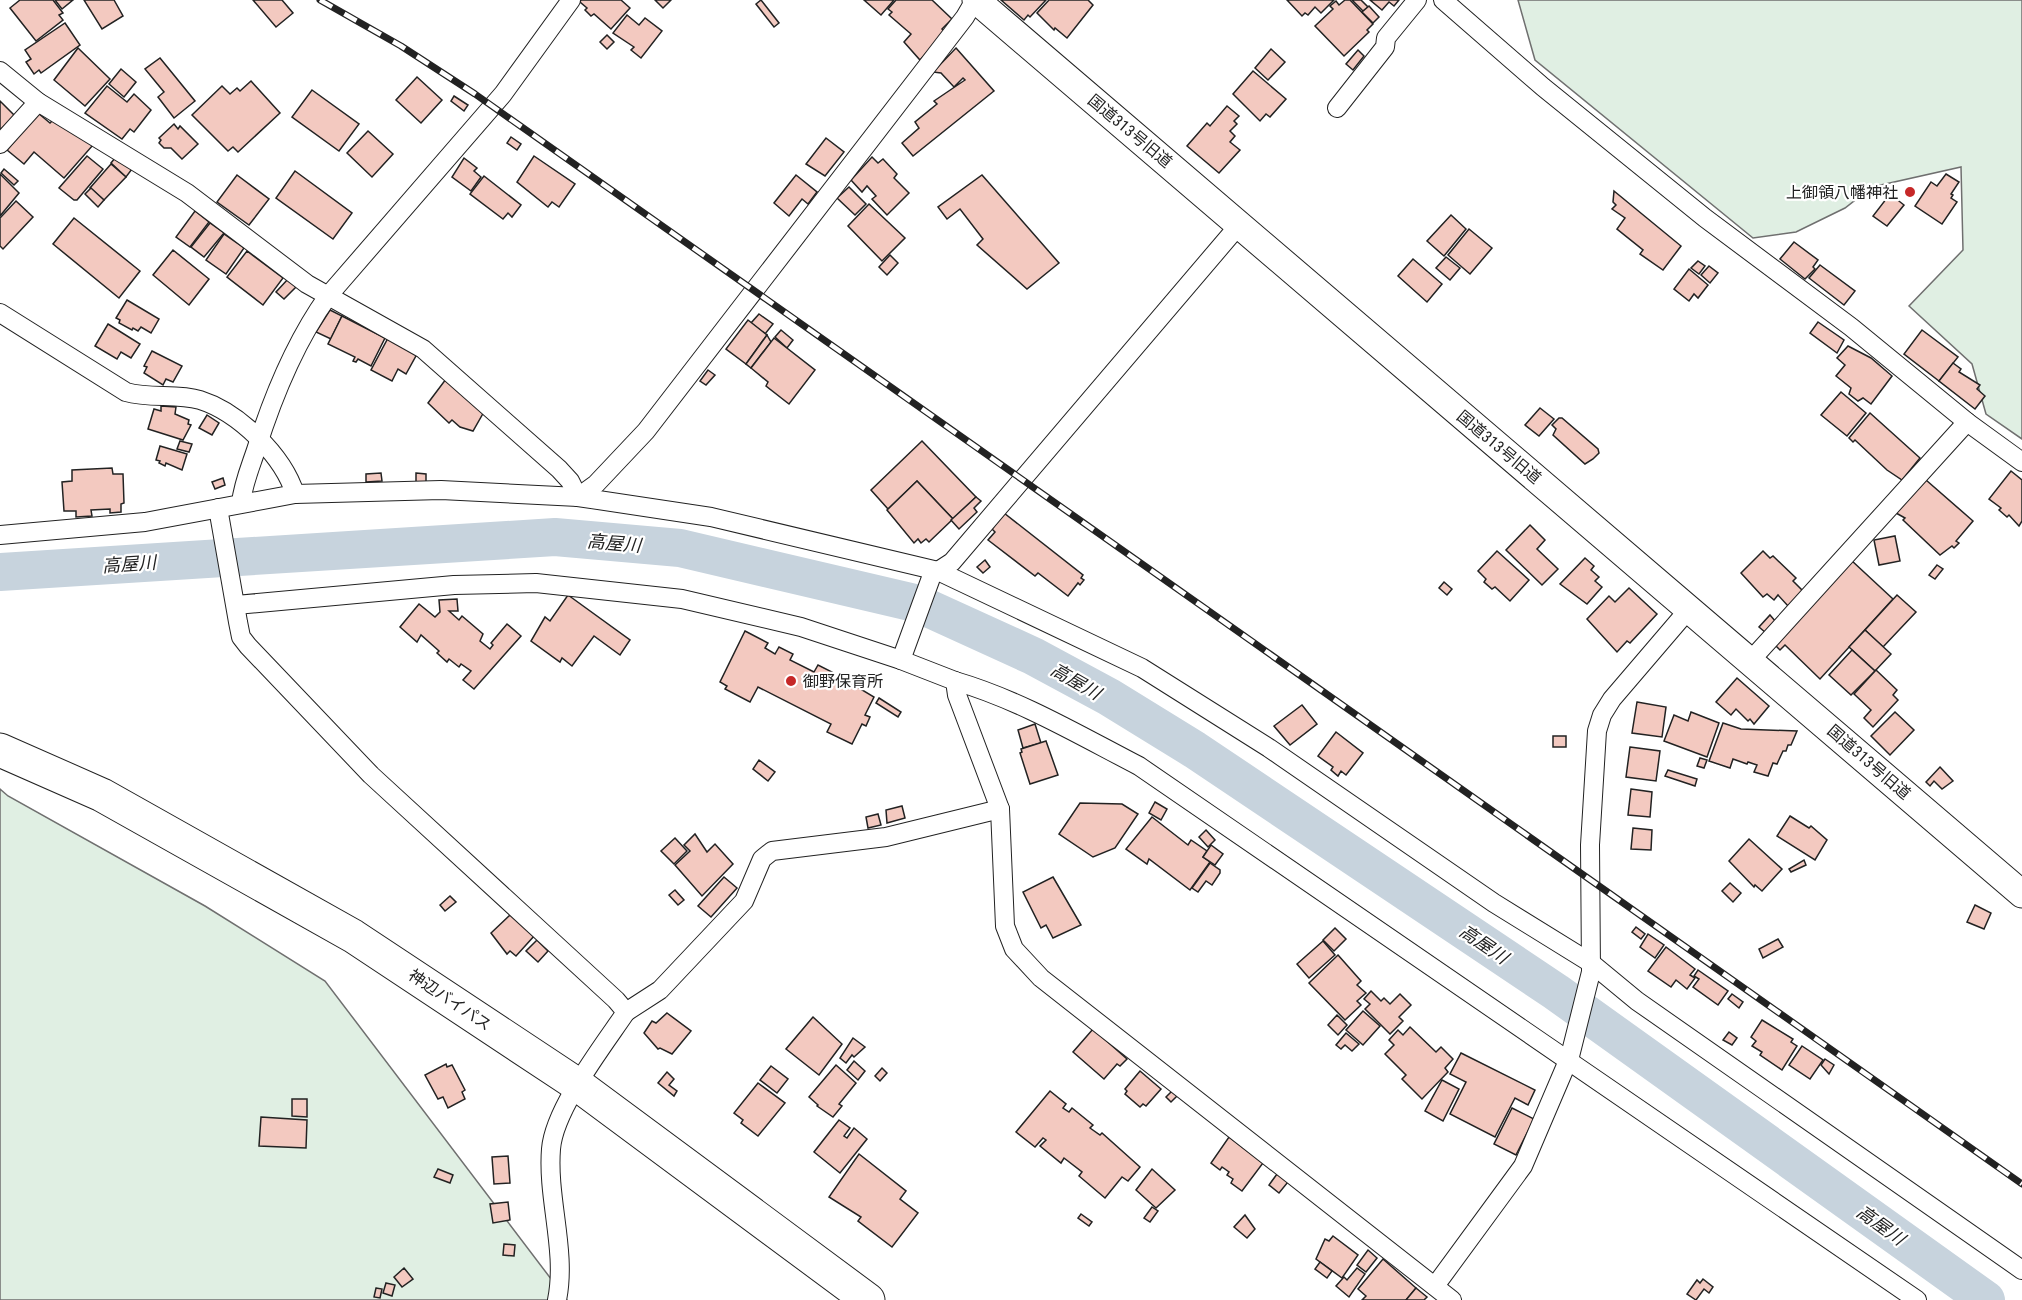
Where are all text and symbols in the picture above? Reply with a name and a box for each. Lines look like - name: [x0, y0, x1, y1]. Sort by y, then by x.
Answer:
- street label: 国道313号旧道: [1084, 90, 1176, 172]
- place label: 上御領八幡神社: [1786, 183, 1898, 202]
- marker: 上御領八幡神社: [1903, 185, 1917, 199]
- street label: 国道313号旧道: [1453, 406, 1545, 488]
- water label: 高屋川: [586, 530, 644, 556]
- water label: 高屋川: [101, 552, 159, 576]
- water label: 高屋川: [1047, 658, 1106, 705]
- place label: 御野保育所: [803, 672, 883, 691]
- marker: 御野保育所: [784, 674, 798, 688]
- street label: 国道313号旧道: [1824, 721, 1914, 803]
- water label: 高屋川: [1456, 920, 1514, 969]
- street label: 神辺バイパス: [405, 965, 495, 1035]
- water label: 高屋川: [1853, 1201, 1911, 1251]

